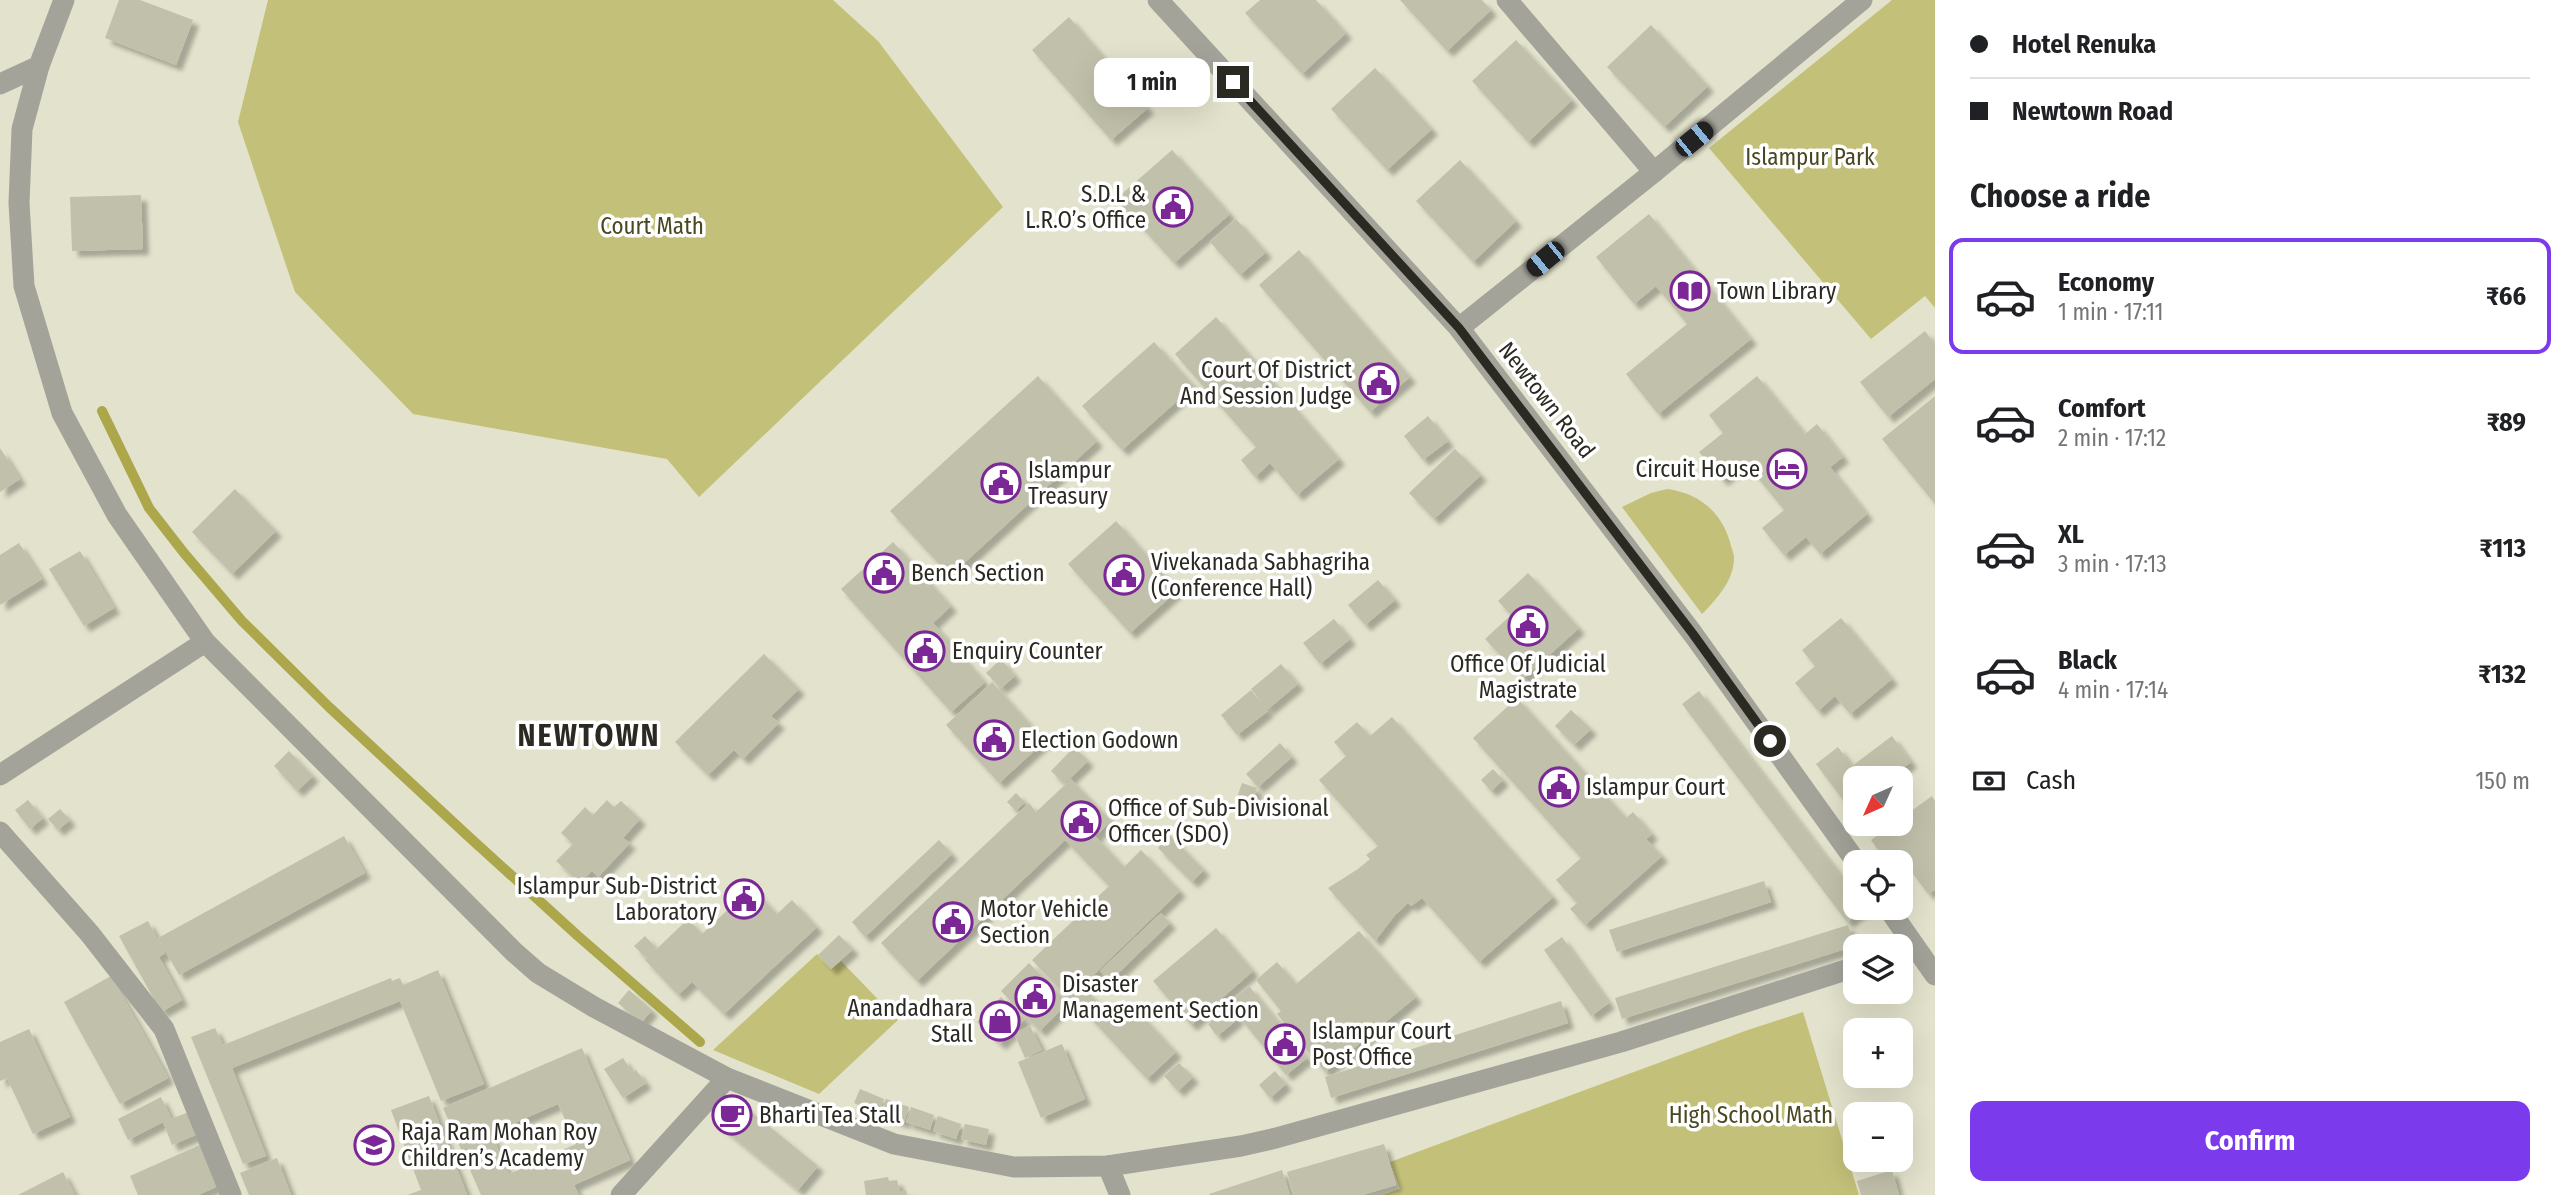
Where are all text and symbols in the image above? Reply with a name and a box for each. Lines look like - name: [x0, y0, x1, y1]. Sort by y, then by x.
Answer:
- text: Hotel Renuka: [2012, 29, 2156, 60]
- callout: 1 min: [1093, 57, 1208, 106]
- route end: [1217, 66, 1249, 98]
- text: 1 min: [1127, 68, 1177, 96]
- text: Newtown Road: [2012, 96, 2173, 127]
- car: [1672, 118, 1717, 160]
- park label: Islampur Park: [1745, 143, 1875, 171]
- text: Choose a ride: [1970, 177, 2151, 215]
- place label: S.D.L & L.R.O’s Office: [1025, 180, 1146, 234]
- public building icon: S.D.L & L.R.O’s Office: [1152, 186, 1194, 228]
- park label: Court Math: [600, 212, 704, 240]
- car: [1523, 238, 1568, 280]
- icon: car: [1974, 265, 2037, 328]
- text: Economy: [2058, 267, 2154, 298]
- library icon: Town Library: [1669, 270, 1711, 312]
- place label: Town Library: [1717, 277, 1837, 305]
- text: ₹66: [2486, 281, 2526, 312]
- text: 1 min · 17:11: [2058, 298, 2164, 326]
- street label: Newtown Road: [1493, 336, 1601, 464]
- place label: Court Of District And Session Judge: [1180, 356, 1352, 410]
- public building icon: Court Of District And Session Judge: [1358, 362, 1400, 404]
- icon: car: [1974, 391, 2037, 454]
- text: Comfort: [2058, 393, 2146, 424]
- text: ₹89: [2487, 407, 2526, 438]
- text: 2 min · 17:12: [2058, 424, 2166, 452]
- hotel icon: Circuit House: [1766, 448, 1808, 490]
- place label: Circuit House: [1635, 455, 1760, 483]
- place label: Islampur Treasury: [1028, 456, 1111, 510]
- public building icon: Islampur Treasury: [980, 462, 1022, 504]
- icon: car: [1974, 517, 2037, 580]
- text: XL: [2058, 519, 2084, 550]
- text: ₹113: [2479, 533, 2526, 564]
- place label: Vivekanada Sabhagriha (Conference Hall): [1151, 548, 1370, 602]
- text: 3 min · 17:13: [2058, 550, 2167, 578]
- public building icon: Bench Section: [863, 552, 905, 594]
- public building icon: Vivekanada Sabhagriha (Conference Hall): [1103, 554, 1145, 596]
- place label: Bench Section: [911, 559, 1045, 587]
- public building icon: Office Of Judicial Magistrate: [1507, 605, 1549, 647]
- public building icon: Enquiry Counter: [904, 630, 946, 672]
- place label: Enquiry Counter: [952, 637, 1103, 665]
- icon: car: [1974, 643, 2037, 706]
- text: Black: [2058, 645, 2117, 676]
- place label: Office Of Judicial Magistrate: [1450, 650, 1606, 704]
- text: ₹132: [2478, 659, 2526, 690]
- text: 4 min · 17:14: [2058, 676, 2168, 704]
- district label: NEWTOWN: [517, 718, 661, 754]
- public building icon: Election Godown: [973, 719, 1015, 761]
- route start: [1754, 725, 1786, 757]
- place label: Election Godown: [1021, 726, 1179, 754]
- icon: cash: [1970, 762, 2008, 800]
- text: Cash: [2026, 765, 2076, 796]
- public building icon: Islampur Court: [1538, 766, 1580, 808]
- north arrow: [1843, 766, 1913, 836]
- map controls: [1843, 766, 1913, 1172]
- text: 150 m: [2475, 767, 2530, 795]
- place label: Islampur Court: [1586, 773, 1726, 801]
- place label: Office of Sub-Divisional Officer (SDO): [1108, 794, 1329, 848]
- public building icon: Office of Sub-Divisional Officer (SDO): [1060, 800, 1102, 842]
- button: locate: [1843, 850, 1913, 920]
- place label: Islampur Sub-District Laboratory: [517, 872, 718, 926]
- public building icon: Islampur Sub-District Laboratory: [723, 878, 765, 920]
- place label: Motor Vehicle Section: [980, 895, 1109, 949]
- public building icon: Motor Vehicle Section: [932, 901, 974, 943]
- button: layers: [1843, 934, 1913, 1004]
- place label: Disaster Management Section: [1062, 970, 1259, 1024]
- public building icon: Disaster Management Section: [1014, 976, 1056, 1018]
- place label: Anandadhara Stall: [847, 994, 973, 1048]
- shop icon: Anandadhara Stall: [979, 1000, 1021, 1042]
- place label: Islampur Court Post Office: [1312, 1017, 1452, 1071]
- button: +: [1843, 1018, 1913, 1088]
- public building icon: Islampur Court Post Office: [1264, 1023, 1306, 1065]
- cafe icon: Bharti Tea Stall: [711, 1094, 753, 1136]
- place label: Bharti Tea Stall: [759, 1101, 901, 1129]
- park label: High School Math: [1669, 1101, 1833, 1129]
- button: Confirm: [1970, 1101, 2530, 1181]
- button: −: [1843, 1102, 1913, 1172]
- place label: Raja Ram Mohan Roy Children’s Academy: [401, 1118, 598, 1172]
- school or university icon: Raja Ram Mohan Roy Children’s Academy: [353, 1124, 395, 1166]

